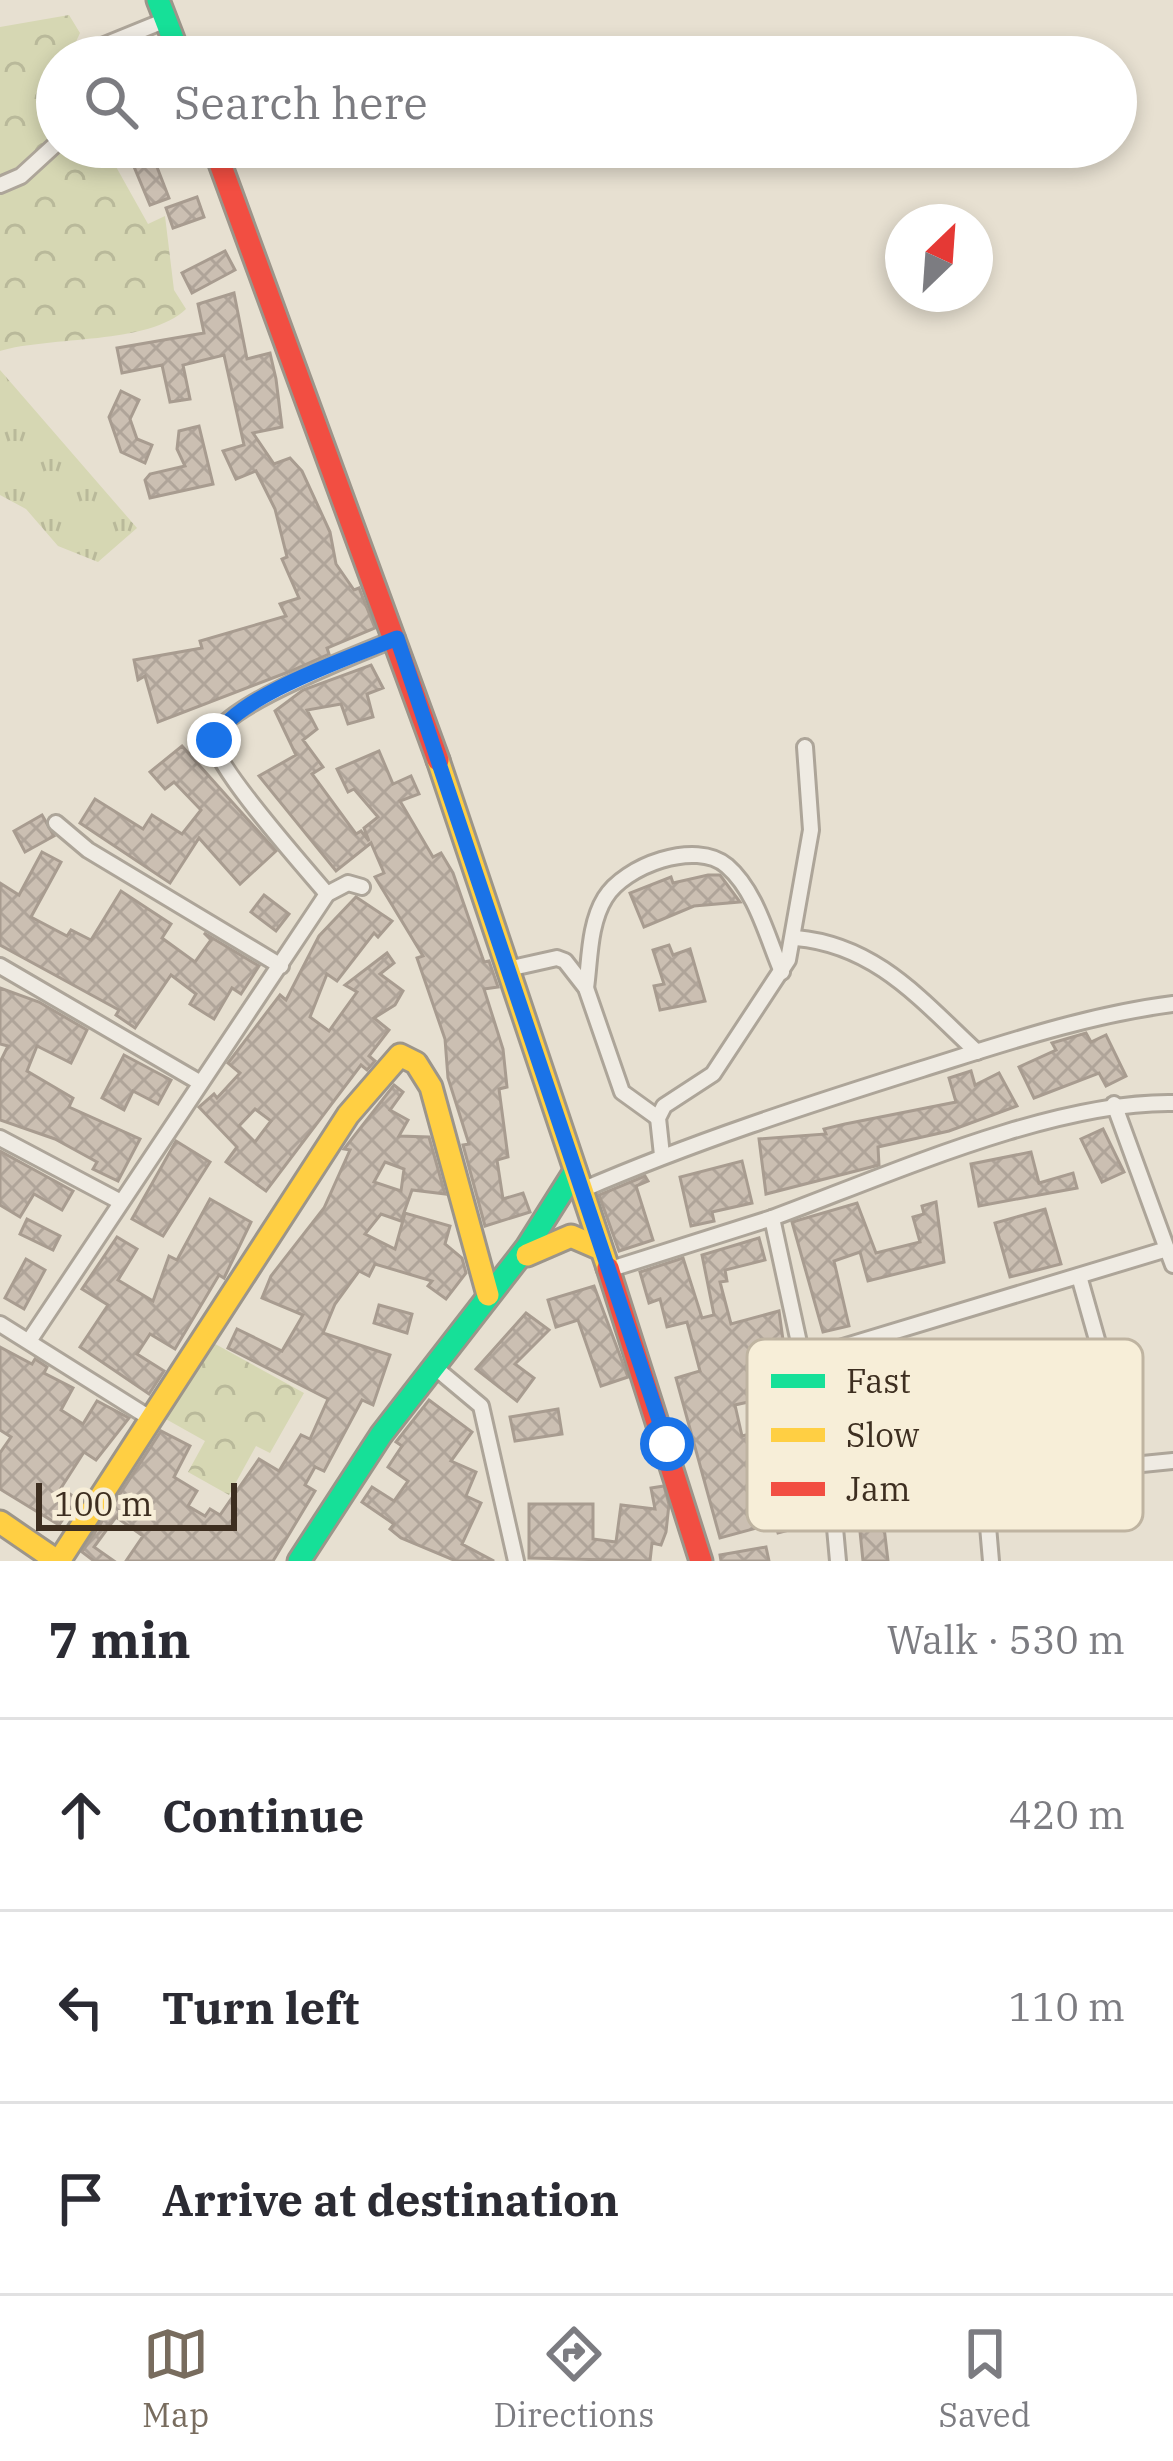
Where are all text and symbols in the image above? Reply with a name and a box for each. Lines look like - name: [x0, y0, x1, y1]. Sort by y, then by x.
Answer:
- search box: [36, 36, 1137, 168]
- icon: search: [78, 69, 144, 135]
- text: Search here: [174, 73, 428, 131]
- north arrow: [885, 204, 993, 312]
- route end: [187, 713, 241, 767]
- legend: [747, 1339, 1143, 1531]
- text: Fast: [846, 1359, 911, 1402]
- text: Slow: [846, 1413, 920, 1456]
- route start: [640, 1417, 694, 1471]
- text: Jam: [846, 1467, 910, 1510]
- scale bar: [36, 1477, 237, 1530]
- text: 100 m: [54, 1482, 153, 1525]
- text: 7 min: [48, 1606, 191, 1672]
- text: Walk · 530 m: [887, 1614, 1125, 1665]
- icon: ahead: [48, 1782, 114, 1848]
- text: Continue: [162, 1786, 364, 1844]
- text: 420 m: [1009, 1789, 1125, 1840]
- icon: left: [48, 1974, 114, 2040]
- text: Turn left: [162, 1978, 359, 2036]
- text: 110 m: [1009, 1981, 1125, 2032]
- icon: arrive: [48, 2166, 114, 2232]
- text: Arrive at destination: [162, 2170, 619, 2228]
- tab: Map: [142, 2321, 209, 2436]
- tab: Directions: [493, 2321, 654, 2436]
- tab: Saved: [938, 2321, 1031, 2436]

